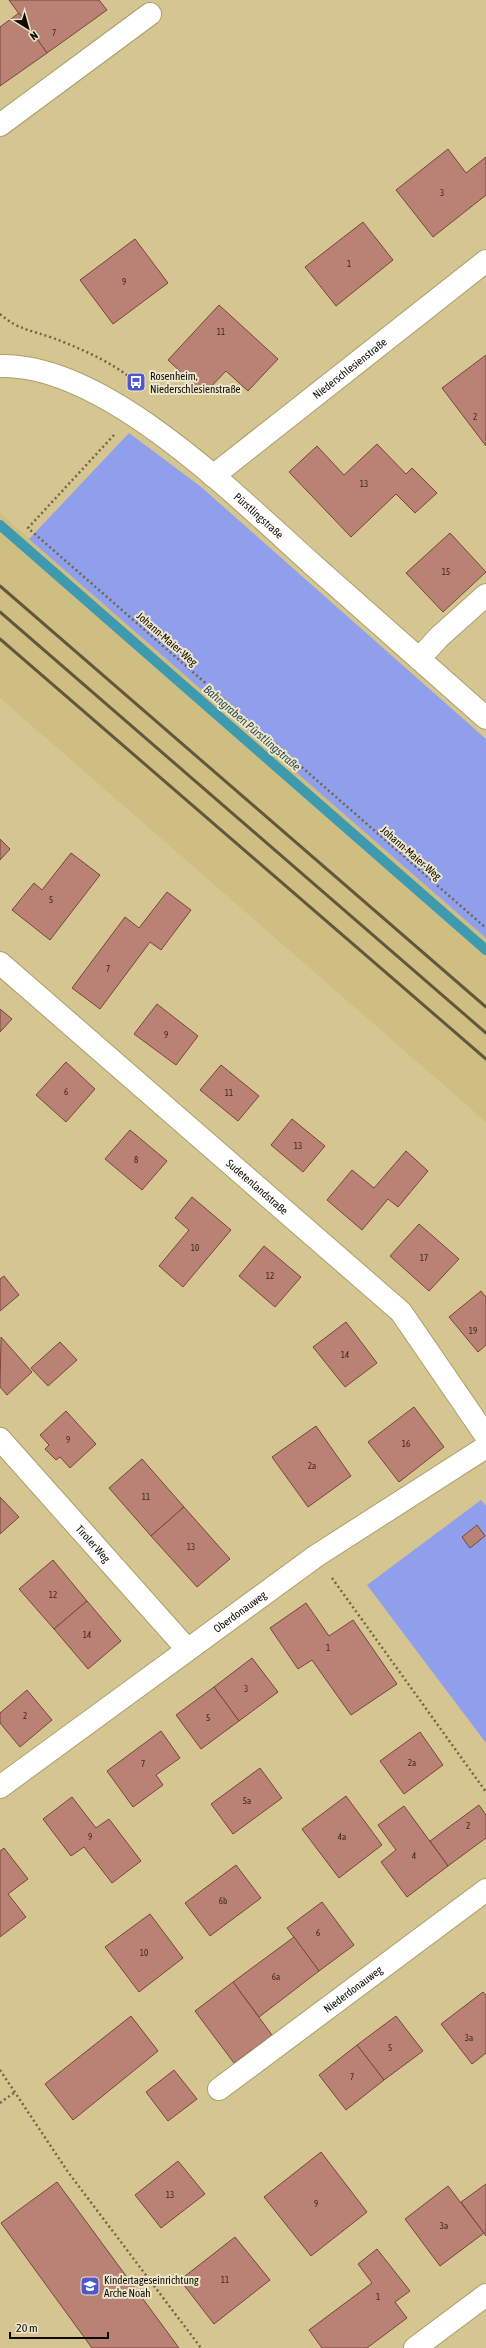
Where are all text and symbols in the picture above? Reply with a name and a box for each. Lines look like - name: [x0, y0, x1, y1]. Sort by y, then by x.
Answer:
- north arrow: [8, 8, 48, 48]
- house number: 7: [52, 28, 56, 38]
- text: N: [28, 29, 40, 43]
- house number: 3: [440, 188, 444, 198]
- house number: 1: [347, 259, 351, 269]
- house number: 9: [122, 277, 126, 287]
- house number: 11: [217, 327, 225, 337]
- street label: Niederschlesienstraße: [310, 336, 389, 401]
- place label: Rosenheim, Niederschlesienstraße: [150, 370, 241, 395]
- bus stop icon: Rosenheim, Niederschlesienstraße: [125, 371, 147, 393]
- house number: 2: [473, 412, 477, 422]
- house number: 13: [360, 479, 368, 489]
- street label: Pürstlingstraße: [232, 490, 286, 541]
- house number: 15: [442, 567, 450, 577]
- street label: Johann-Maier-Weg: [134, 610, 200, 669]
- water label: Bahngraben Pürstlingstraße: [201, 682, 304, 774]
- street label: Johann-Maier-Weg: [378, 824, 444, 883]
- house number: 5: [49, 895, 53, 905]
- house number: 7: [106, 964, 110, 974]
- house number: 9: [164, 1030, 168, 1040]
- house number: 6: [64, 1087, 68, 1097]
- house number: 11: [225, 1088, 233, 1098]
- house number: 13: [294, 1141, 302, 1151]
- house number: 8: [134, 1155, 138, 1165]
- street label: Sudetenlandstraße: [224, 1157, 290, 1217]
- house number: 10: [191, 1243, 199, 1253]
- house number: 17: [420, 1253, 428, 1263]
- house number: 12: [266, 1271, 274, 1281]
- house number: 19: [469, 1326, 477, 1336]
- house number: 14: [341, 1350, 349, 1360]
- house number: 9: [66, 1435, 70, 1445]
- house number: 16: [402, 1439, 410, 1449]
- house number: 2a: [308, 1461, 316, 1471]
- house number: 11: [142, 1492, 150, 1502]
- street label: Tiroler Weg: [73, 1523, 113, 1565]
- house number: 13: [187, 1542, 195, 1552]
- street label: Oberdonauweg: [211, 1588, 269, 1635]
- house number: 12: [49, 1590, 57, 1600]
- house number: 14: [83, 1630, 91, 1640]
- house number: 1: [326, 1643, 330, 1653]
- house number: 3: [244, 1684, 248, 1694]
- house number: 2: [23, 1711, 27, 1721]
- house number: 5: [206, 1713, 210, 1723]
- house number: 2a: [408, 1758, 416, 1768]
- house number: 7: [141, 1759, 145, 1769]
- house number: 5a: [243, 1796, 251, 1806]
- house number: 2: [466, 1821, 470, 1831]
- house number: 9: [88, 1832, 92, 1842]
- house number: 4a: [338, 1832, 346, 1842]
- house number: 4: [412, 1851, 416, 1861]
- house number: 6b: [219, 1896, 227, 1906]
- house number: 6: [316, 1928, 320, 1938]
- house number: 10: [140, 1948, 148, 1958]
- street label: Niederdonauweg: [321, 1963, 385, 2015]
- house number: 6a: [272, 1972, 280, 1982]
- house number: 3a: [465, 2033, 473, 2043]
- house number: 5: [388, 2043, 392, 2053]
- house number: 7: [350, 2072, 354, 2082]
- house number: 13: [166, 2190, 174, 2200]
- house number: 9: [314, 2199, 318, 2209]
- house number: 3a: [440, 2221, 448, 2231]
- place label: Kindertageseinrichtung Arche Noah: [104, 2274, 199, 2299]
- school or university icon: Kindertageseinrichtung Arche Noah: [79, 2275, 101, 2297]
- house number: 11: [221, 2275, 229, 2285]
- house number: 1: [376, 2292, 380, 2302]
- scale bar: [10, 2314, 108, 2340]
- text: 20 m: [16, 2321, 38, 2335]

